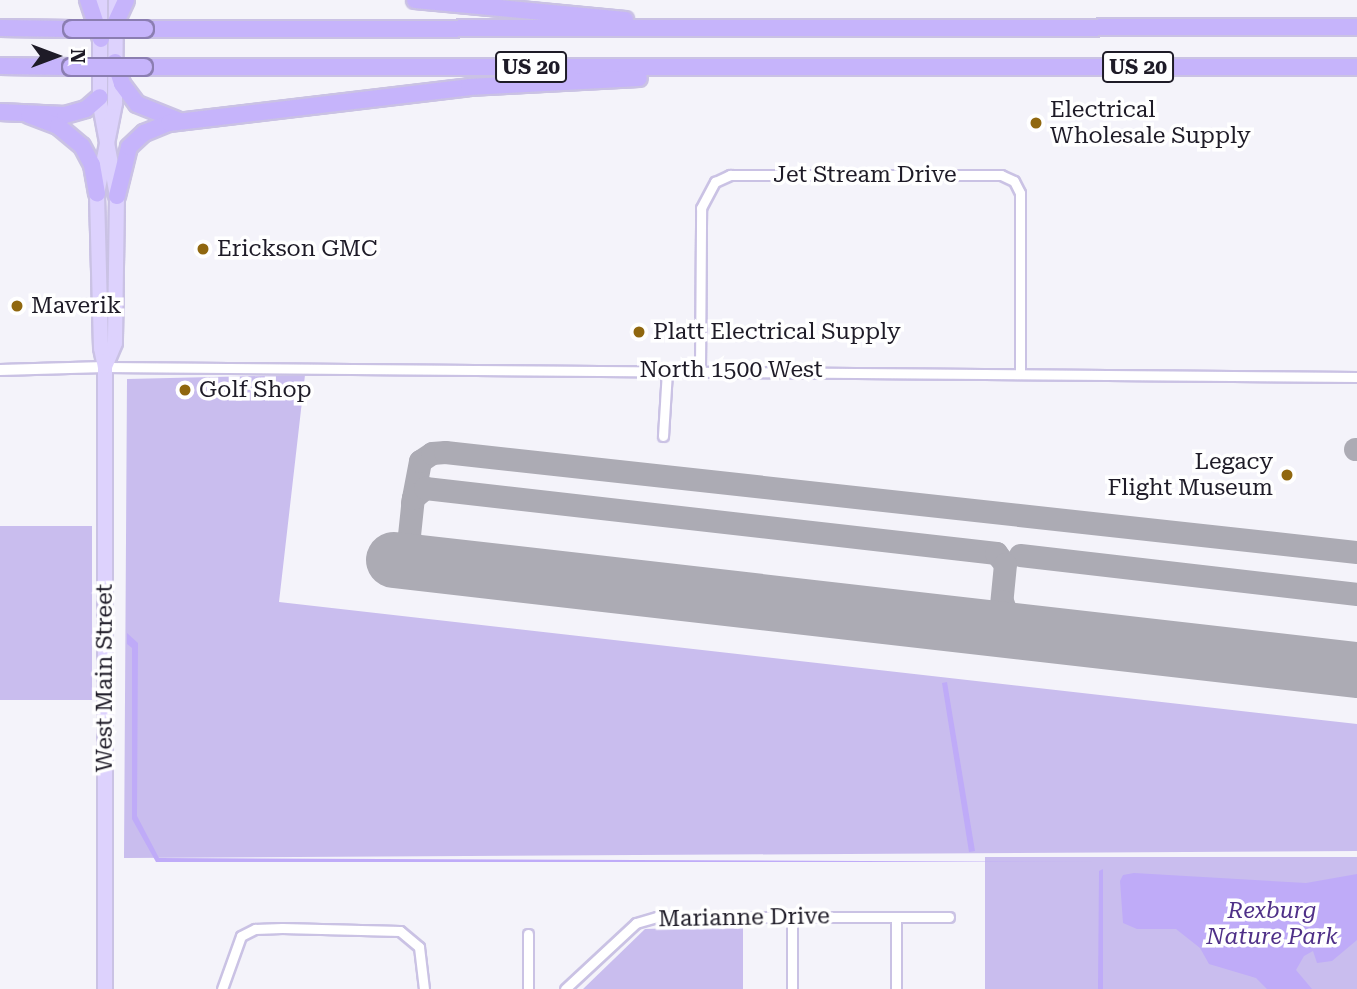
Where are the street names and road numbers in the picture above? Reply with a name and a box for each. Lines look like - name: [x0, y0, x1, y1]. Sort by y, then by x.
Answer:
- road number: US 20: [494, 50, 568, 84]
- road number: US 20: [1101, 50, 1175, 84]
- street label: Jet Stream Drive: [773, 161, 957, 189]
- street label: North 1500 West: [639, 356, 823, 384]
- street label: West Main Street: [91, 584, 119, 772]
- street label: Marianne Drive: [658, 903, 830, 933]

